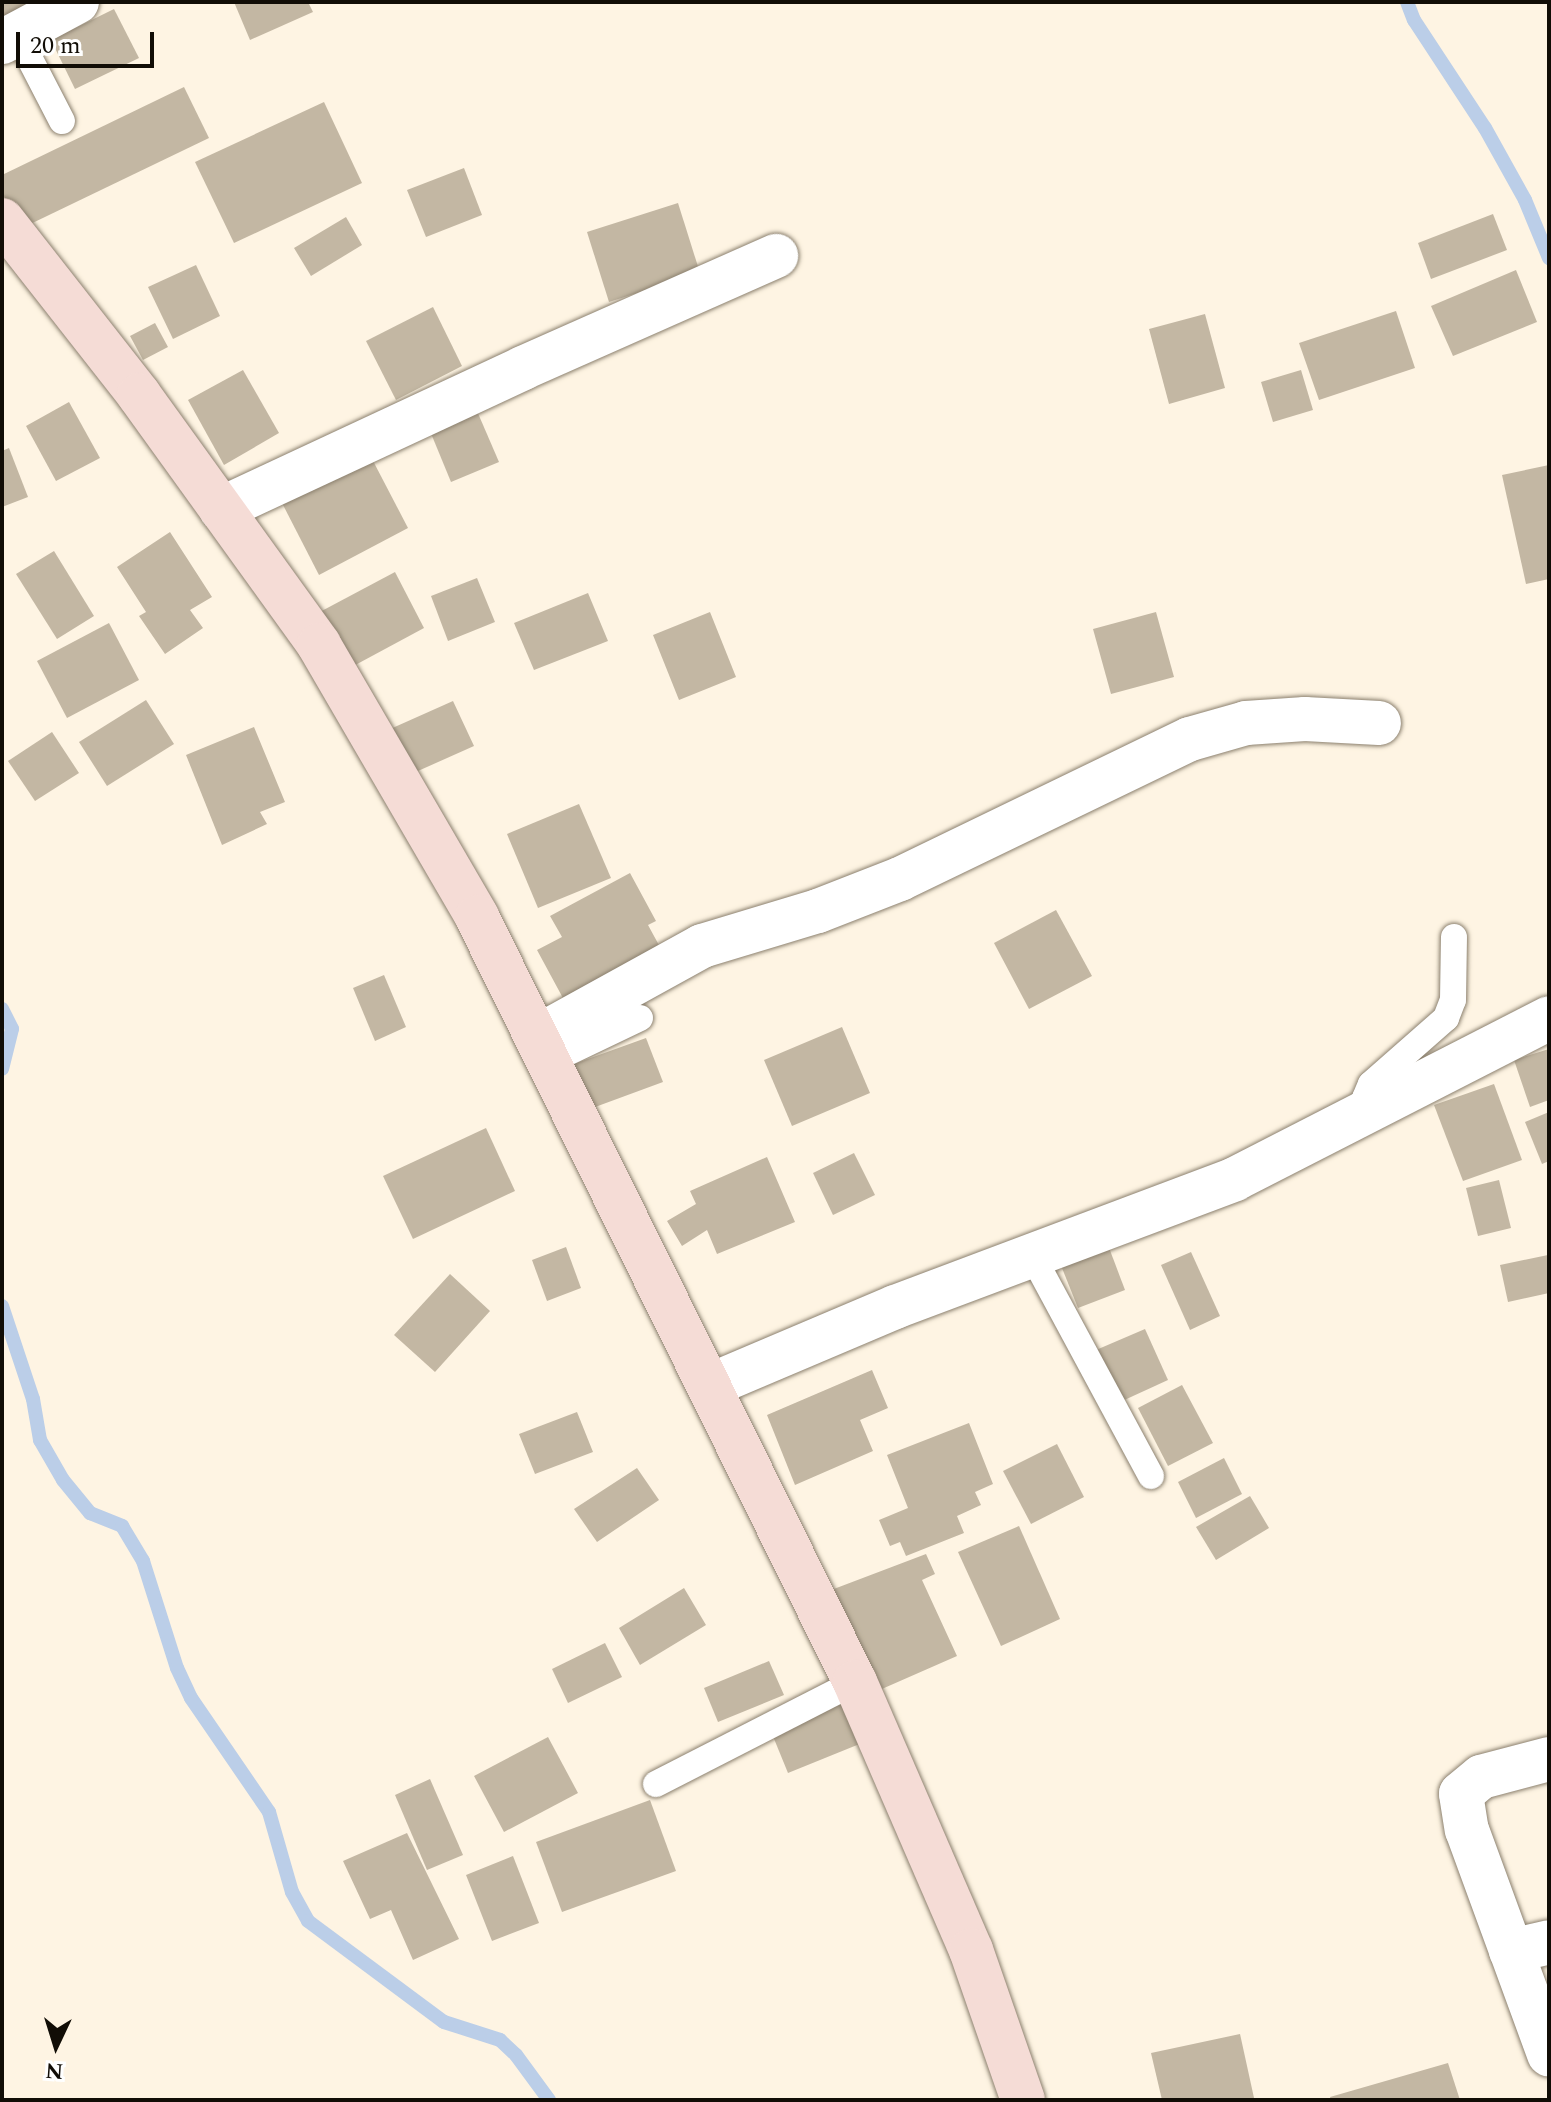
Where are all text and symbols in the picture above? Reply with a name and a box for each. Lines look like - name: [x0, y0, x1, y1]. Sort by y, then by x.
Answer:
- scale bar: [20, 16, 158, 66]
- text: 20 m: [30, 28, 81, 64]
- north arrow: [16, 2006, 96, 2086]
- text: N: [44, 2053, 64, 2088]

